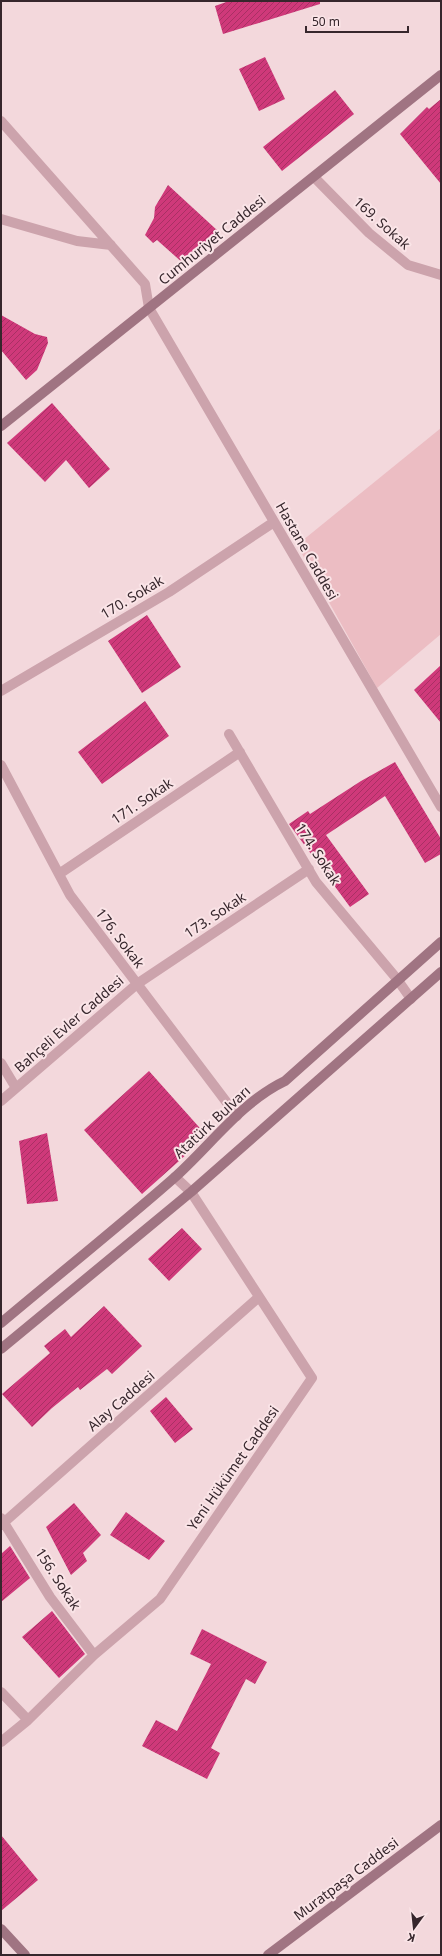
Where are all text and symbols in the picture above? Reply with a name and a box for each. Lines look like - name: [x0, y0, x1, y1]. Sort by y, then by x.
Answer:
- scale bar: [306, 8, 408, 34]
- text: 50 m: [312, 13, 340, 30]
- street label: Cumhuriyet Caddesi: [154, 190, 269, 289]
- street label: 169. Sokak: [350, 192, 415, 254]
- street label: Hastane Caddesi: [272, 498, 343, 603]
- street label: 170. Sokak: [97, 570, 167, 623]
- street label: 171. Sokak: [107, 773, 177, 828]
- street label: 174. Sokak: [291, 819, 346, 889]
- street label: 173. Sokak: [180, 887, 250, 942]
- street label: 176. Sokak: [92, 904, 149, 972]
- street label: Bahçeli Evler Caddesi: [10, 971, 127, 1076]
- street label: Atatürk Bulvarı: [169, 1081, 254, 1162]
- street label: Alay Caddesi: [83, 1366, 158, 1435]
- street label: Yeni Hükümet Caddesi: [182, 1402, 283, 1534]
- street label: 156. Sokak: [31, 1544, 86, 1614]
- street label: Muratpaşa Caddesi: [289, 1833, 402, 1924]
- north arrow: [394, 1908, 434, 1948]
- text: K: [405, 1930, 417, 1946]

